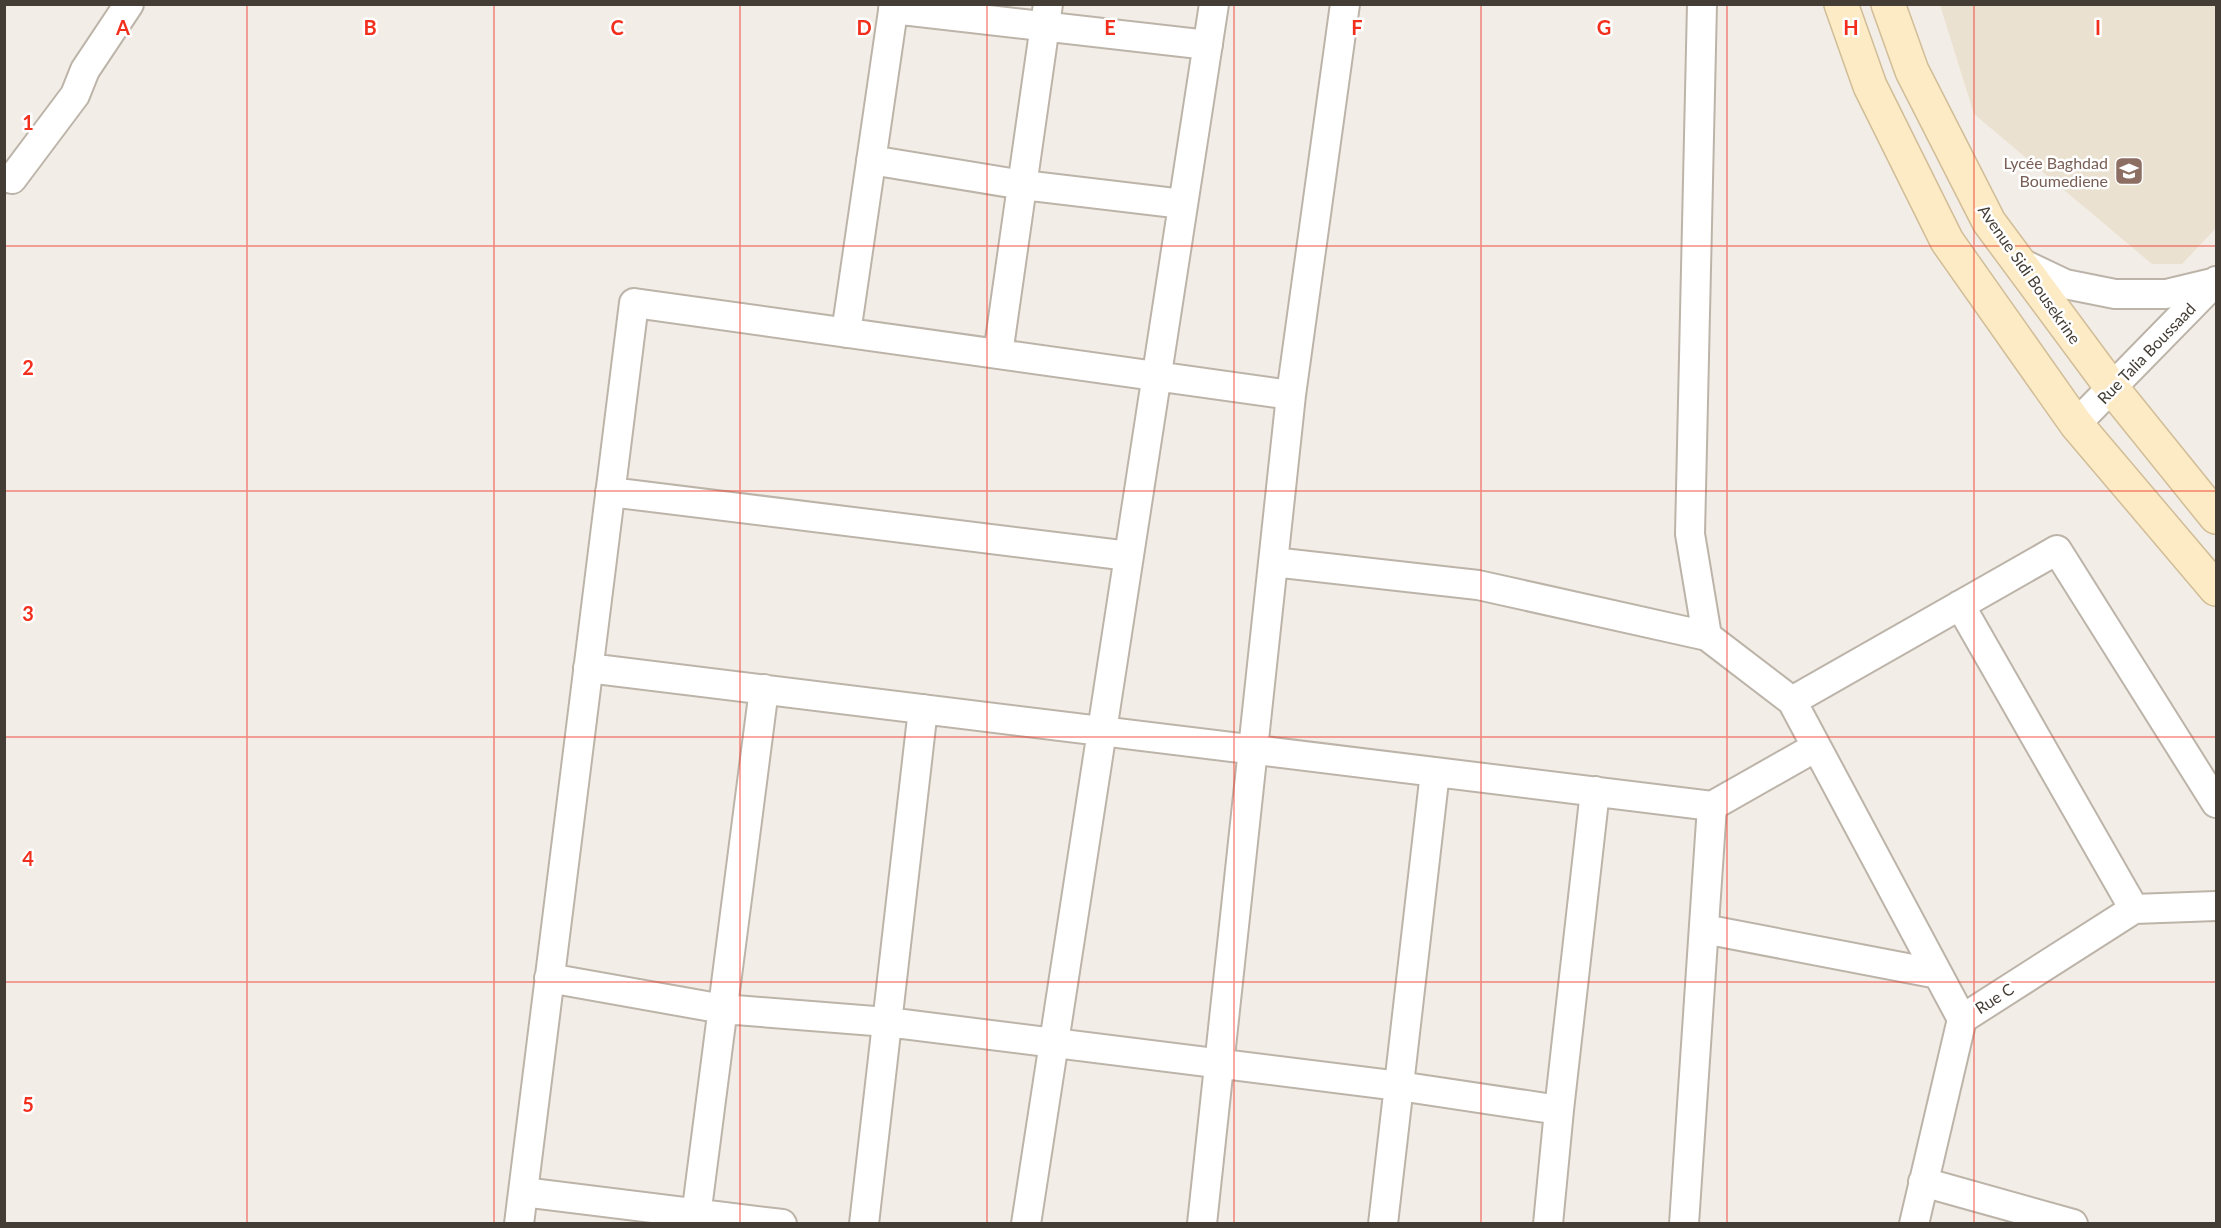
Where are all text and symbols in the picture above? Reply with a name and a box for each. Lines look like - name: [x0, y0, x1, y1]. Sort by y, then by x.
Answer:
- text: A: [115, 15, 130, 39]
- text: B: [363, 15, 377, 39]
- text: C: [610, 15, 624, 39]
- text: D: [856, 15, 872, 39]
- text: E: [1104, 15, 1116, 39]
- text: F: [1351, 15, 1363, 39]
- text: G: [1597, 15, 1611, 39]
- text: H: [1843, 15, 1859, 39]
- text: I: [2095, 15, 2101, 39]
- text: 1: [22, 110, 34, 134]
- place label: Lycée Baghdad Boumediene: [2003, 153, 2108, 190]
- school or university icon: Lycée Baghdad Boumediene: [2113, 155, 2145, 187]
- street label: Avenue Sidi Bousekrine: [1975, 201, 2085, 347]
- street label: Rue Talia Boussaad: [2093, 299, 2199, 407]
- text: 2: [22, 355, 34, 379]
- text: 3: [22, 601, 34, 625]
- text: 4: [22, 846, 34, 870]
- street label: Rue C: [1971, 978, 2017, 1017]
- text: 5: [22, 1092, 34, 1116]

